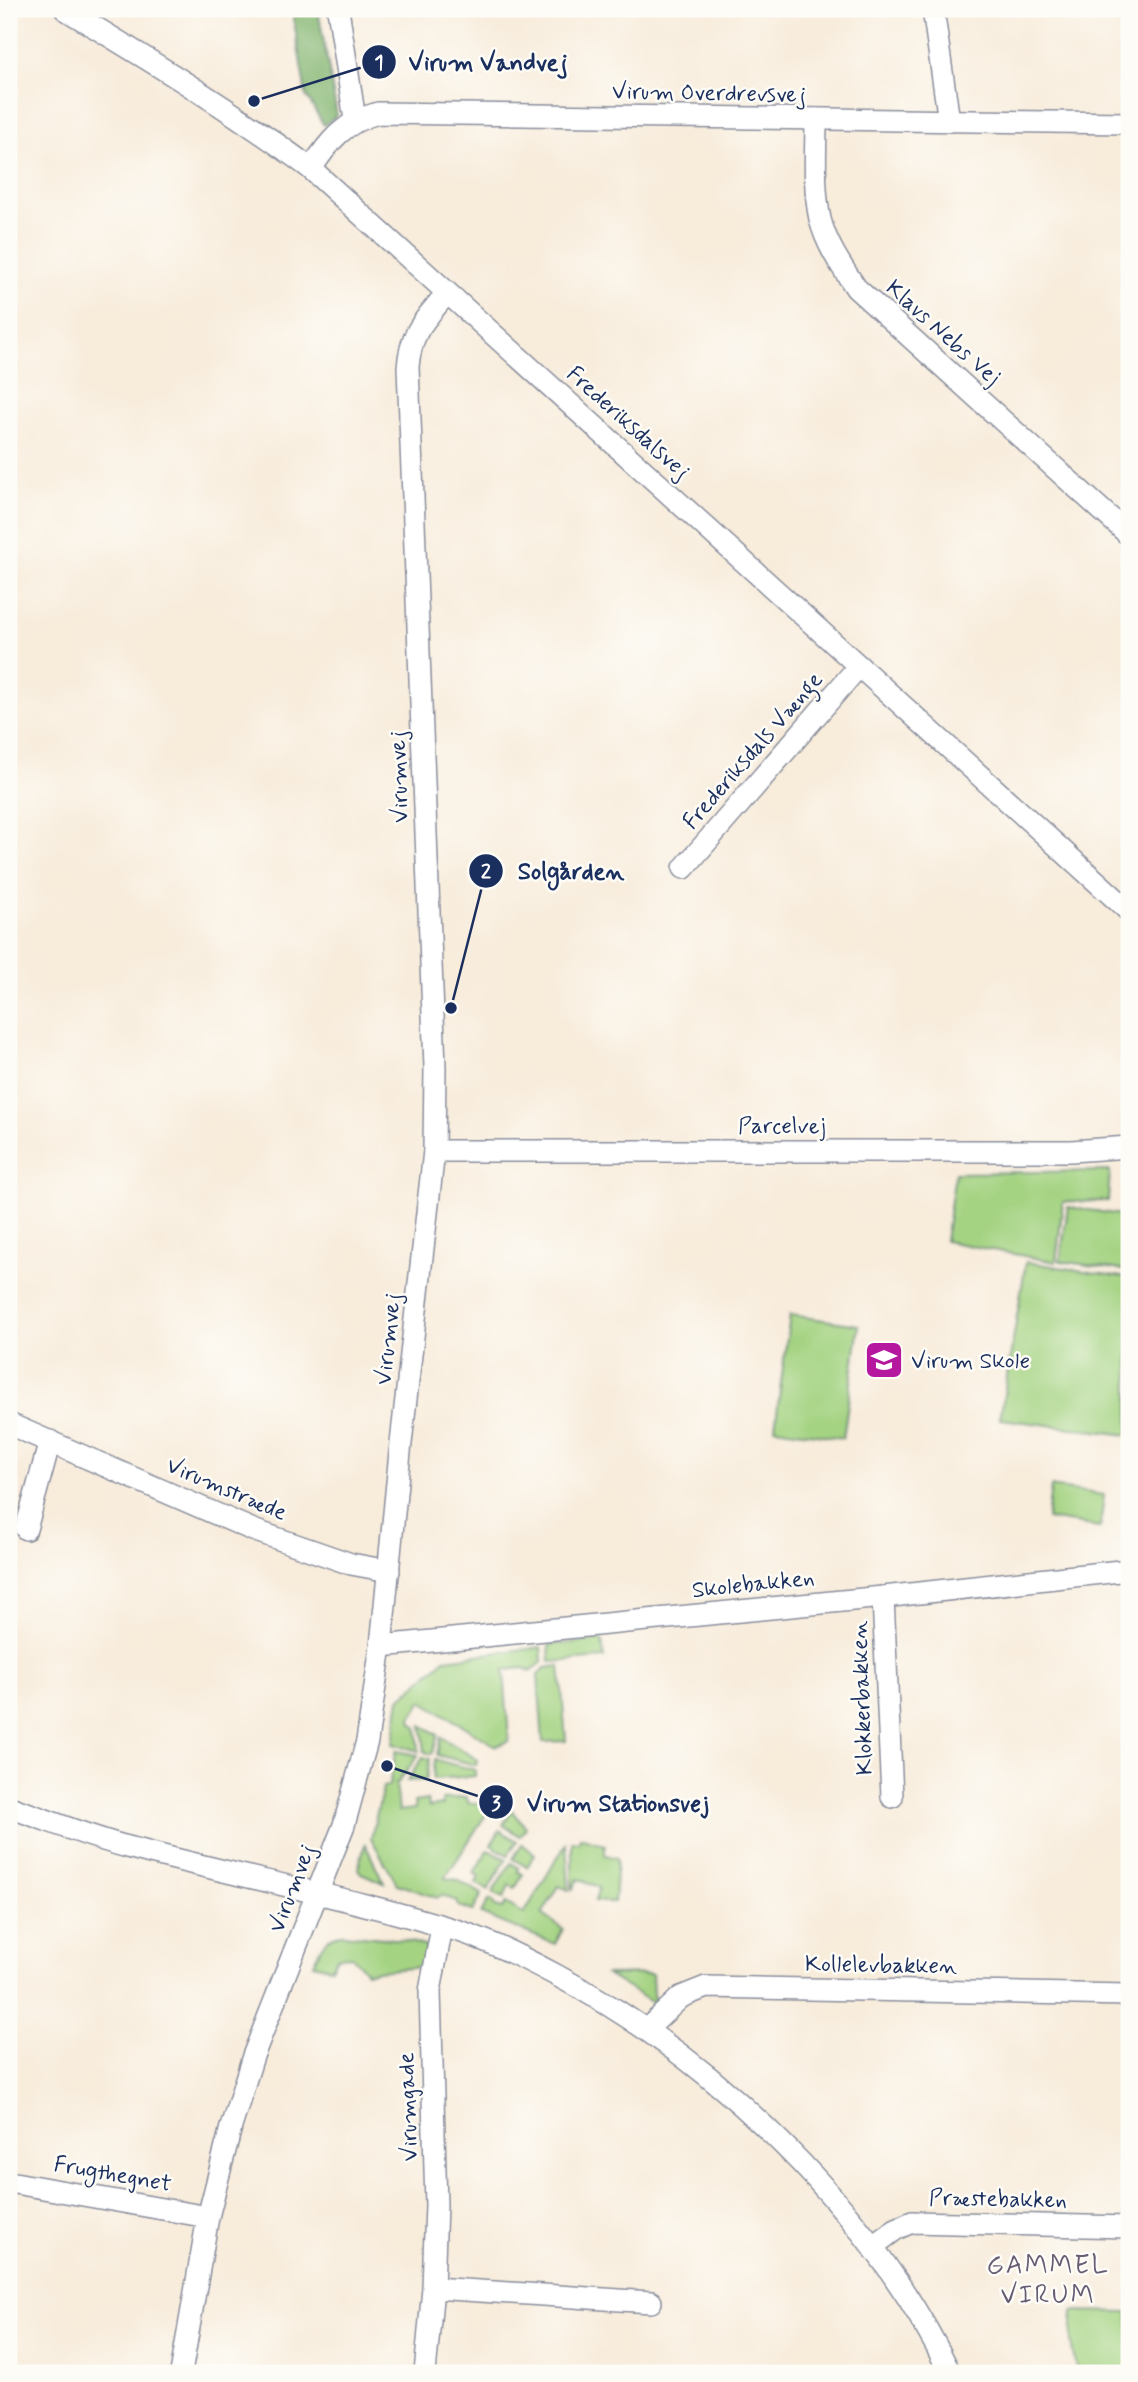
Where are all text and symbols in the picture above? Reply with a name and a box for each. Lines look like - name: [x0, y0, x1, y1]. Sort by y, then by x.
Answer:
- callout: Virum Vandvej: [361, 39, 580, 84]
- text: Virum Vandvej: [408, 48, 568, 79]
- text: 1: [374, 49, 384, 77]
- street label: Virum Overdrevsvej: [612, 77, 806, 111]
- street label: Klavs Nebs Vej: [879, 274, 1007, 393]
- street label: Frederiksdalsvej: [559, 360, 696, 487]
- street label: Frederiksdals Vænge: [677, 666, 832, 838]
- street label: Virumvej: [383, 730, 417, 824]
- callout: Solgården: [469, 848, 638, 893]
- text: Solgården: [518, 857, 624, 891]
- text: 2: [481, 858, 492, 886]
- street label: Parcelvej: [738, 1112, 826, 1142]
- street label: Virumvej: [369, 1292, 409, 1387]
- school or university icon: Virum Skole: [863, 1339, 905, 1381]
- place label: Virum Skole: [911, 1347, 1030, 1377]
- street label: Virumstræde: [161, 1451, 291, 1529]
- street label: Skolebakken: [690, 1564, 816, 1606]
- street label: Klokkerbakken: [845, 1620, 881, 1776]
- callout: Virum Stationsvej: [478, 1780, 723, 1825]
- text: Virum Stationsvej: [527, 1789, 709, 1820]
- text: 3: [491, 1790, 501, 1818]
- street label: Virumvej: [262, 1840, 323, 1937]
- street label: Kollelevbakken: [805, 1950, 957, 1982]
- street label: Virumgade: [392, 2052, 426, 2162]
- street label: Frugthegnet: [51, 2150, 174, 2202]
- street label: Præstebakken: [929, 2184, 1067, 2216]
- district label: GAMMEL VIRUM: [987, 2249, 1109, 2313]

